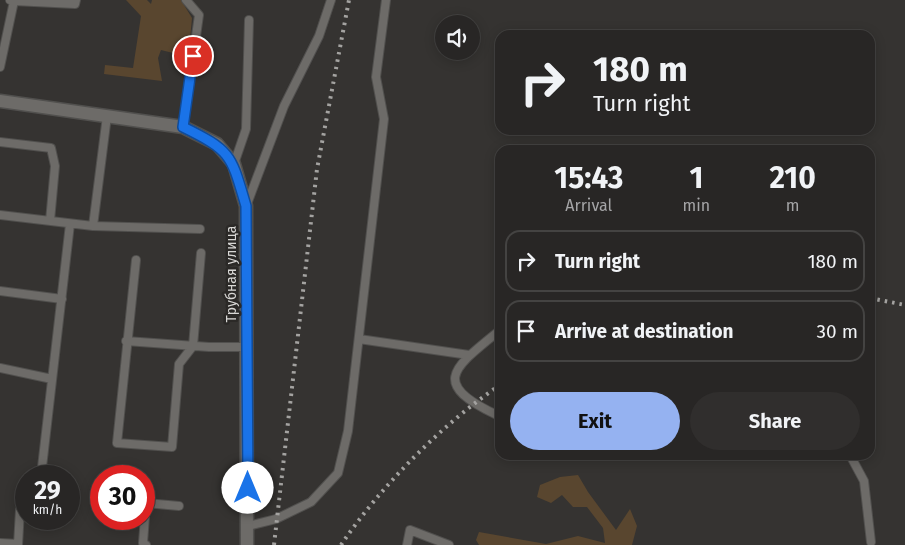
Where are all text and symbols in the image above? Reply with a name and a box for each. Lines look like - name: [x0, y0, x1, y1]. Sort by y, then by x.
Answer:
- map controls: [435, 15, 480, 60]
- button: sound: [435, 15, 480, 60]
- pin: [172, 35, 214, 77]
- icon: arrive: [179, 42, 207, 70]
- text: 180 m: [593, 48, 688, 90]
- icon: right: [510, 50, 575, 115]
- text: Turn right: [593, 90, 690, 117]
- text: 15:43: [554, 160, 623, 196]
- text: 1: [689, 160, 703, 196]
- text: 210: [769, 160, 816, 196]
- text: Arrival: [565, 196, 612, 215]
- text: min: [683, 196, 710, 215]
- text: m: [786, 196, 799, 215]
- street label: Трубная улица: [223, 226, 240, 322]
- icon: right: [512, 247, 540, 275]
- text: Turn right: [555, 250, 640, 273]
- text: 180 m: [807, 250, 858, 273]
- icon: arrive: [512, 317, 540, 345]
- text: Arrive at destination: [555, 320, 734, 343]
- text: 30 m: [817, 320, 858, 343]
- button: Exit: [510, 392, 680, 450]
- button: Share: [690, 392, 860, 450]
- position arrow: [221, 461, 273, 513]
- speed limit sign: 30: [90, 465, 155, 530]
- text: 29: [34, 476, 61, 506]
- text: km/h: [33, 503, 62, 517]

